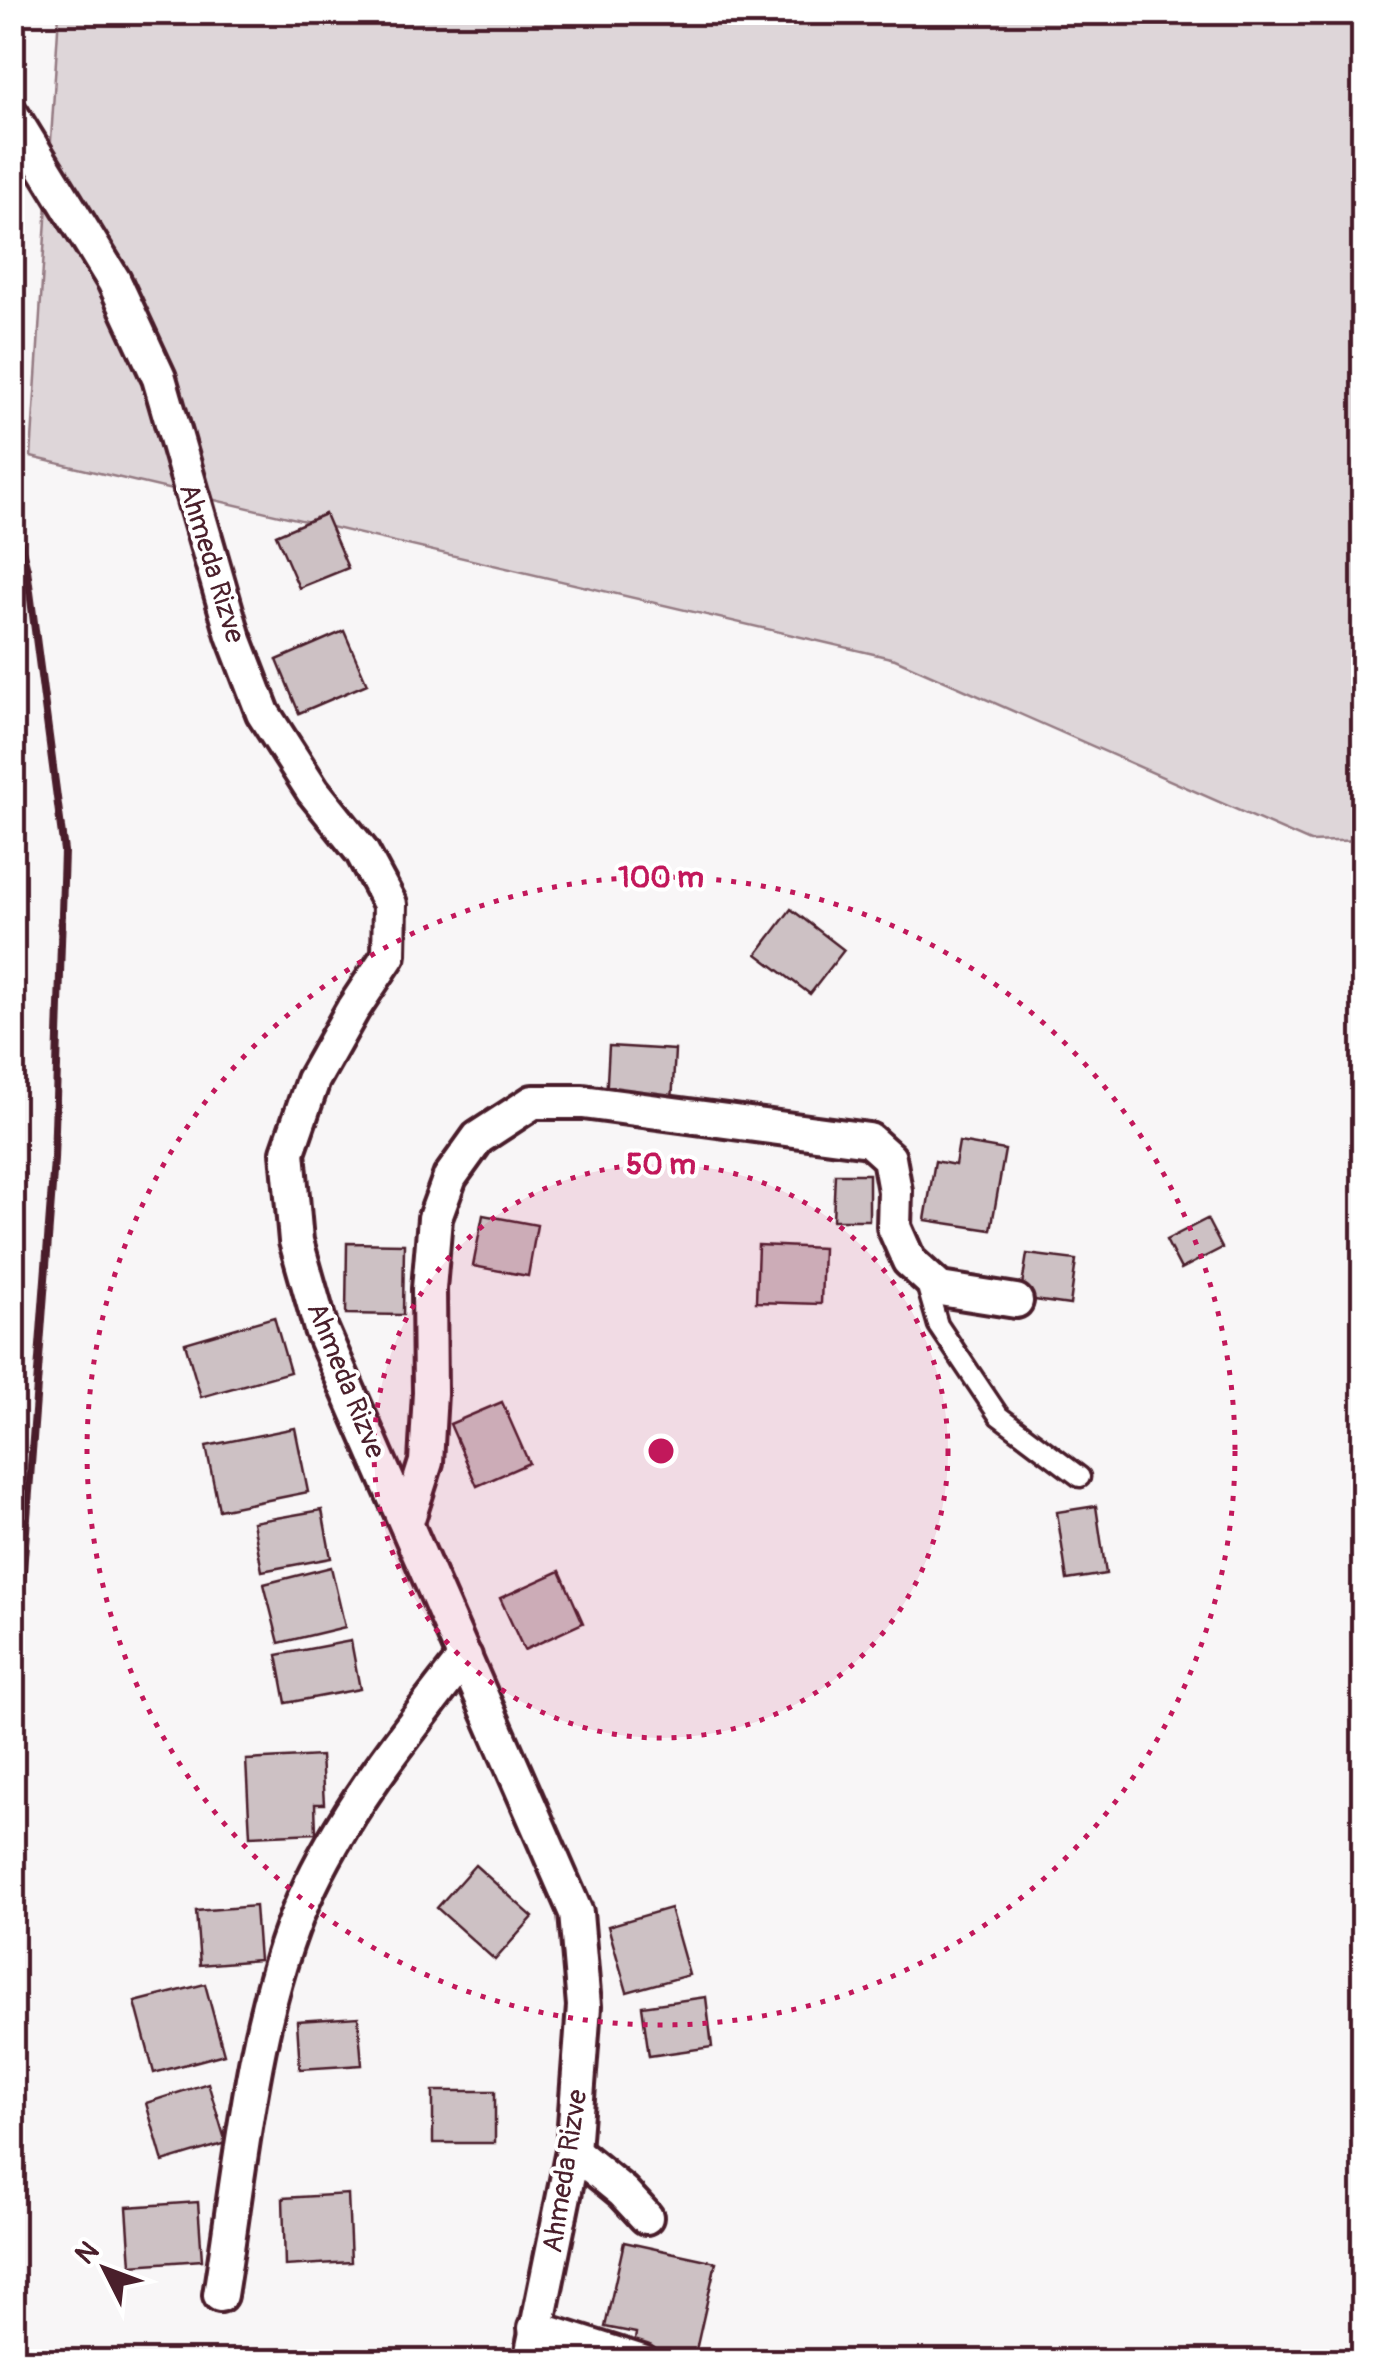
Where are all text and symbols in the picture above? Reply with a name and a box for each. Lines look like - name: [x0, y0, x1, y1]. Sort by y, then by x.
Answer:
- street label: Ahmeda Rizve: [171, 479, 252, 648]
- text: 100 m: [618, 859, 704, 896]
- text: 50 m: [626, 1146, 696, 1183]
- street label: Ahmeda Rizve: [298, 1298, 393, 1464]
- centre of rings: [643, 1433, 679, 1469]
- street label: Ahmeda Rizve: [535, 2087, 596, 2255]
- north arrow: [55, 2219, 155, 2319]
- text: N: [68, 2235, 107, 2272]

